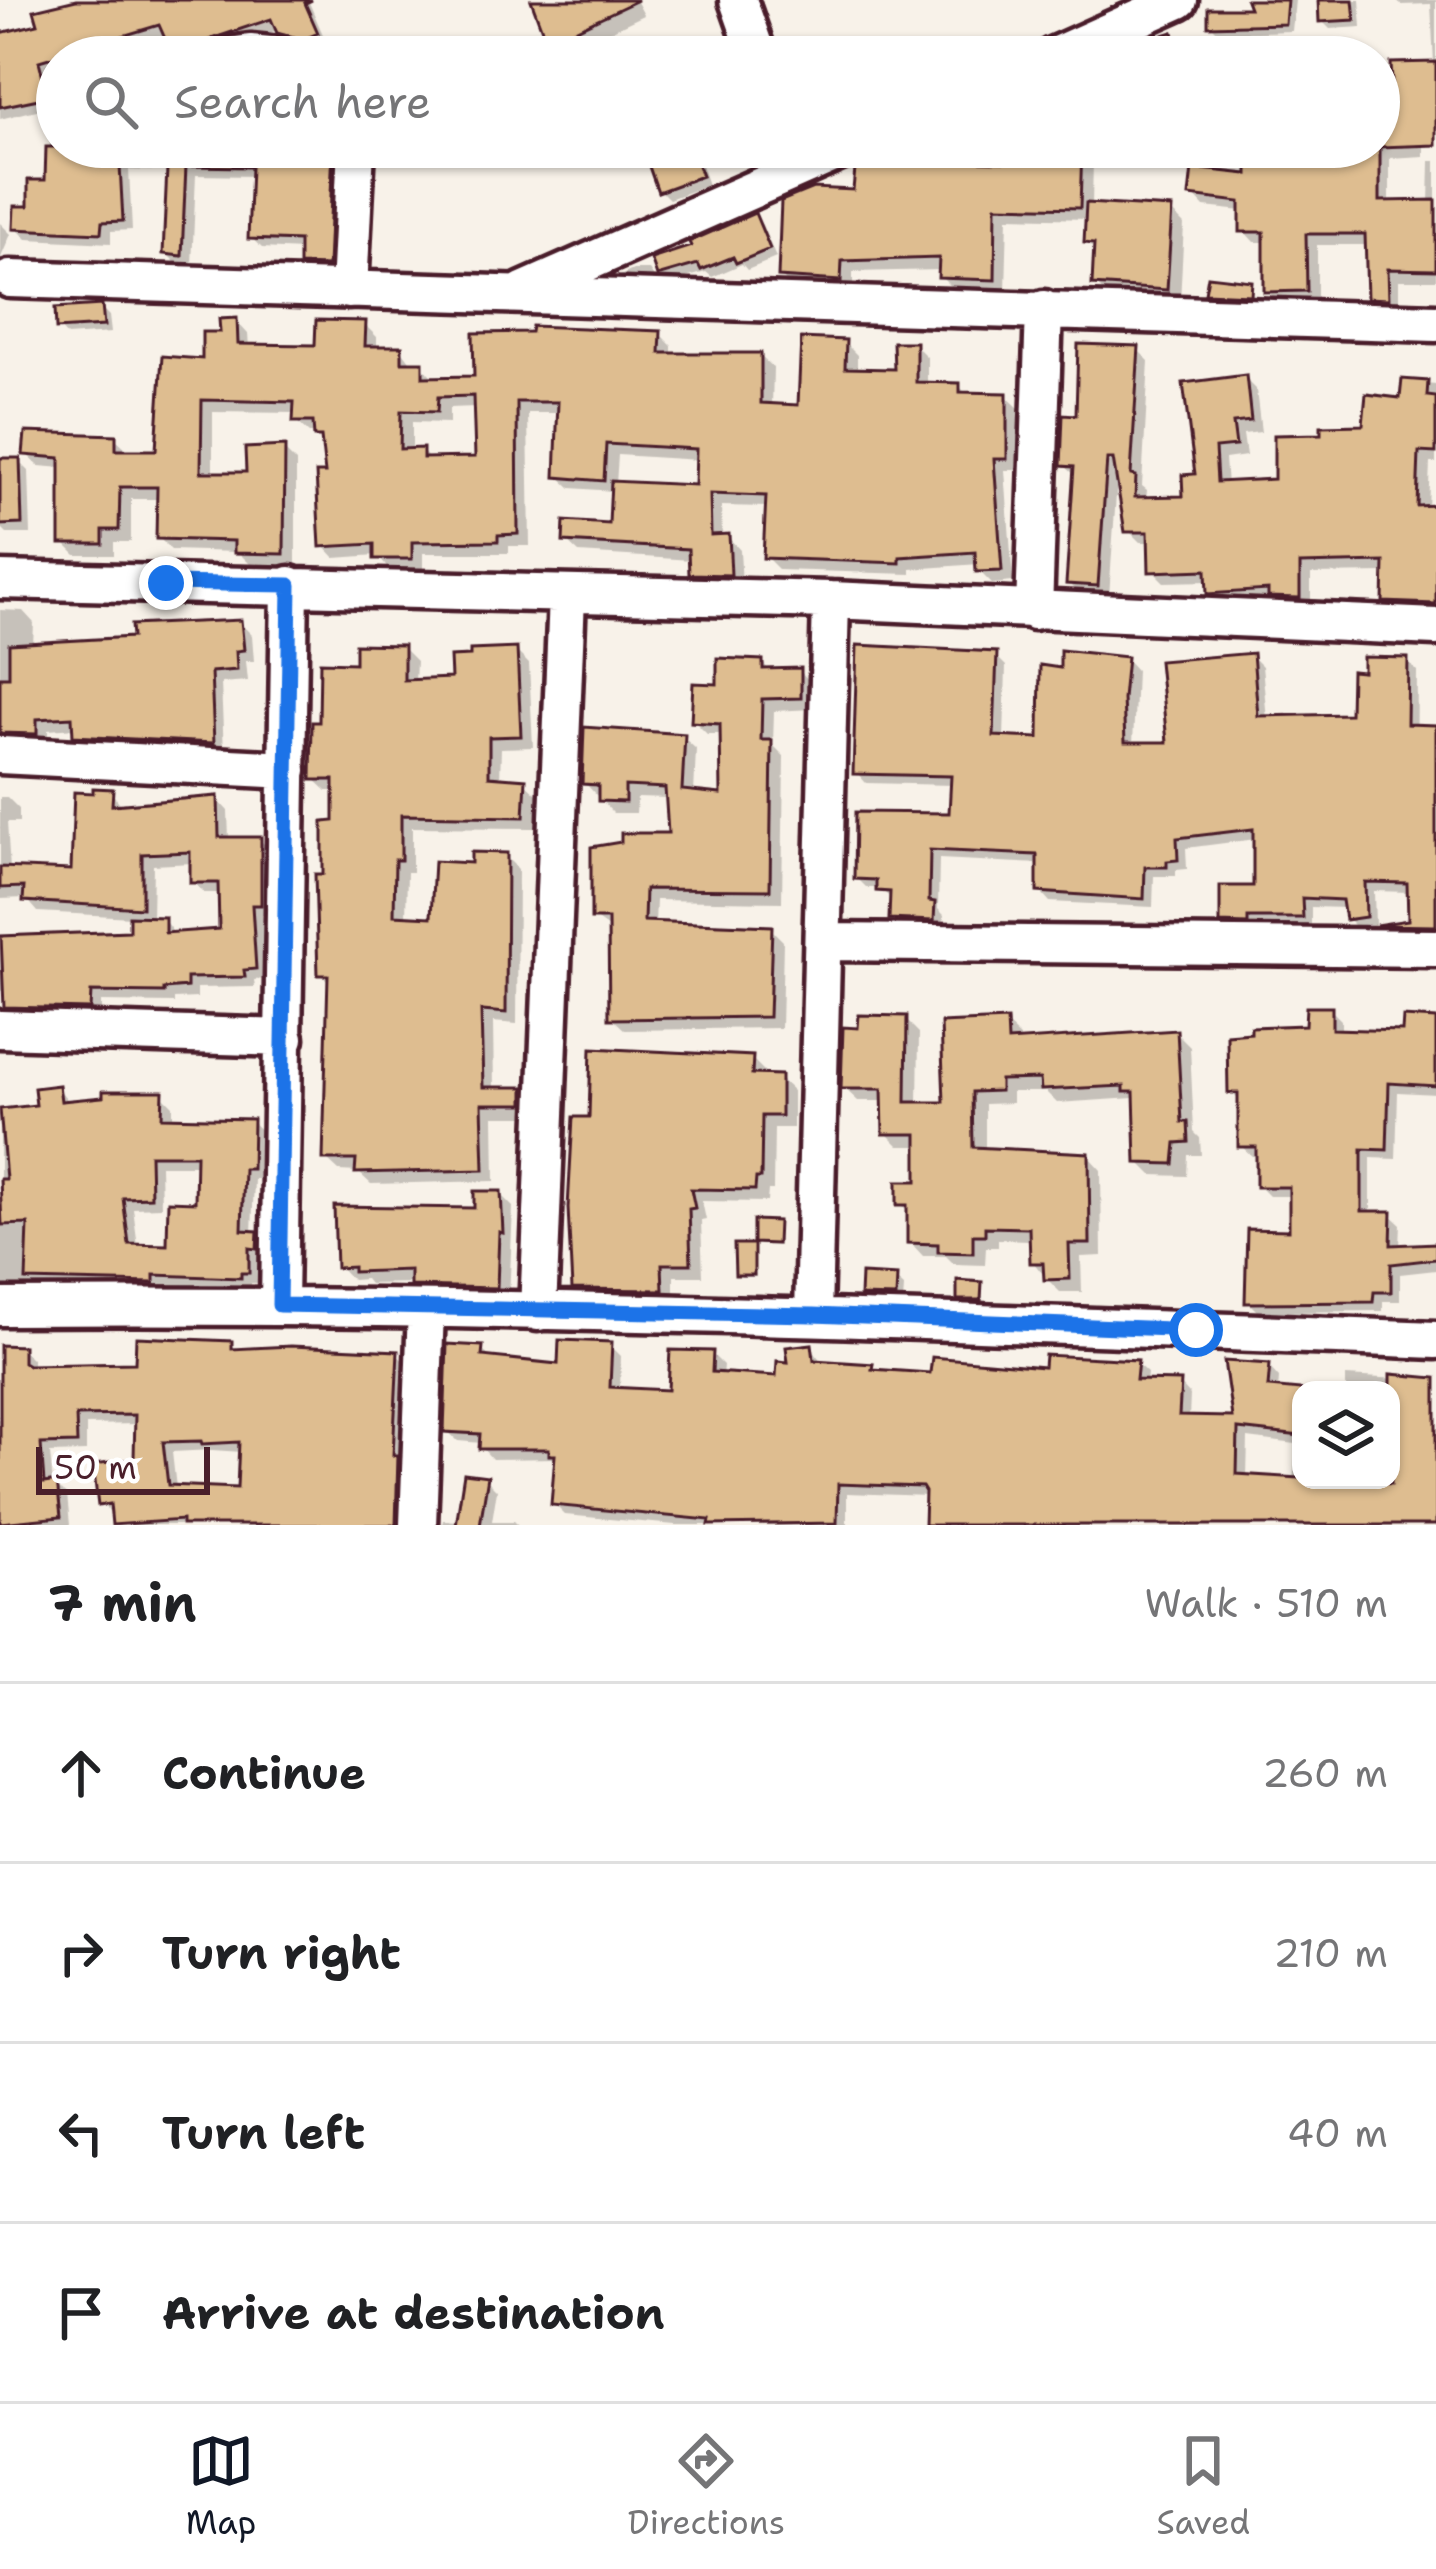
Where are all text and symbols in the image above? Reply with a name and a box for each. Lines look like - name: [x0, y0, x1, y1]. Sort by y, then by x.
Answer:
- search box: [36, 36, 1400, 168]
- icon: search: [78, 69, 144, 135]
- text: Search here: [174, 72, 431, 132]
- route end: [139, 556, 193, 610]
- route start: [1169, 1303, 1223, 1357]
- map controls: [1292, 1381, 1400, 1489]
- button: layers: [1292, 1381, 1400, 1489]
- scale bar: [36, 1441, 210, 1494]
- text: 50 m: [54, 1445, 137, 1490]
- text: 7 min: [48, 1569, 197, 1637]
- text: Walk · 510 m: [1144, 1577, 1388, 1629]
- icon: ahead: [48, 1740, 114, 1806]
- text: Continue: [162, 1743, 366, 1803]
- text: 260 m: [1262, 1747, 1388, 1799]
- icon: right: [48, 1920, 114, 1986]
- text: Turn right: [162, 1923, 401, 1983]
- text: 210 m: [1273, 1927, 1388, 1979]
- icon: left: [48, 2100, 114, 2166]
- text: Turn left: [162, 2103, 365, 2163]
- text: 40 m: [1287, 2107, 1388, 2159]
- icon: arrive: [48, 2280, 114, 2346]
- text: Arrive at destination: [162, 2283, 665, 2343]
- tab: Map: [186, 2428, 256, 2545]
- tab: Directions: [628, 2428, 785, 2545]
- tab: Saved: [1157, 2428, 1250, 2545]

